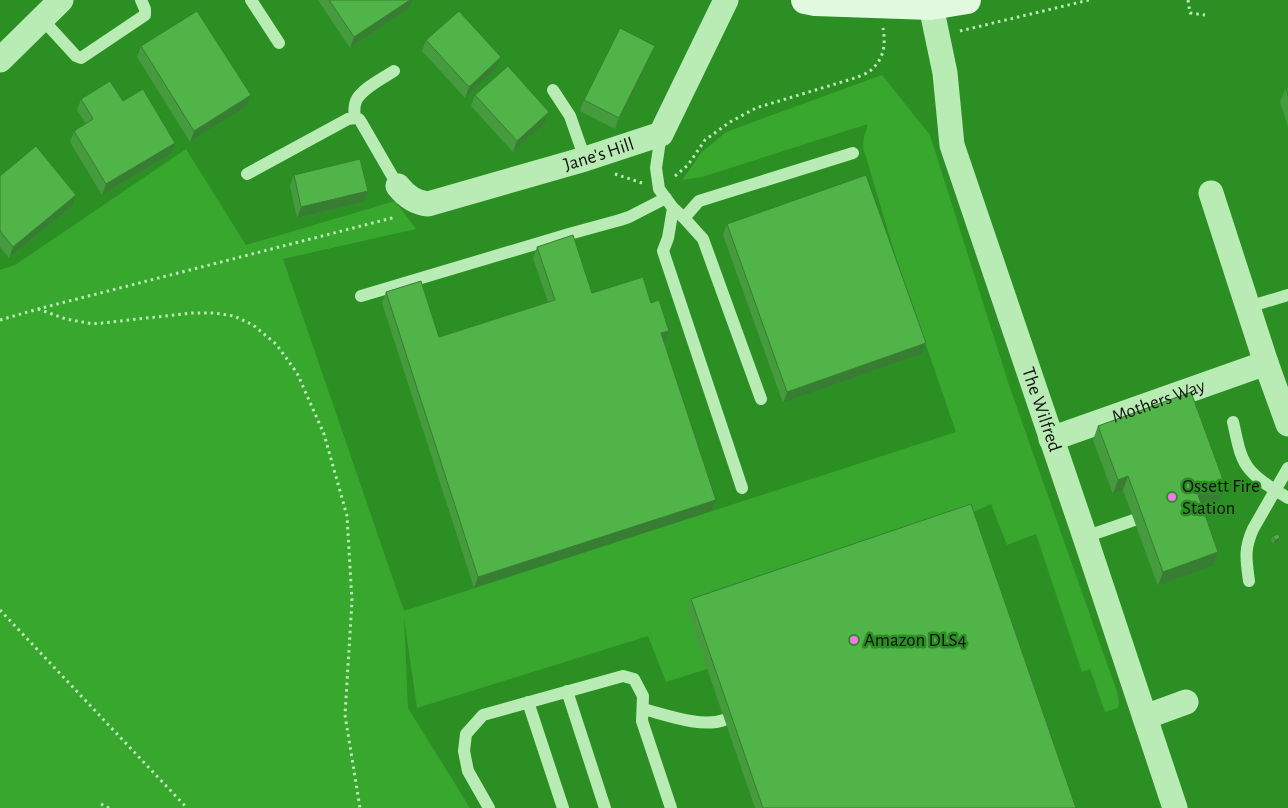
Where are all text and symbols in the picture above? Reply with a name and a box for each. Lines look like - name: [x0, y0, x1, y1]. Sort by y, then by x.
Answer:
- street label: Jane's Hill: [562, 134, 636, 174]
- street label: The Wilfred: [1019, 365, 1065, 454]
- street label: Mothers Way: [1109, 376, 1208, 426]
- place label: Ossett Fire Station: [1182, 477, 1260, 518]
- marker: Ossett Fire Station: [1166, 491, 1178, 503]
- place label: Amazon DLS4: [864, 631, 967, 650]
- marker: Amazon DLS4: [848, 634, 860, 646]

